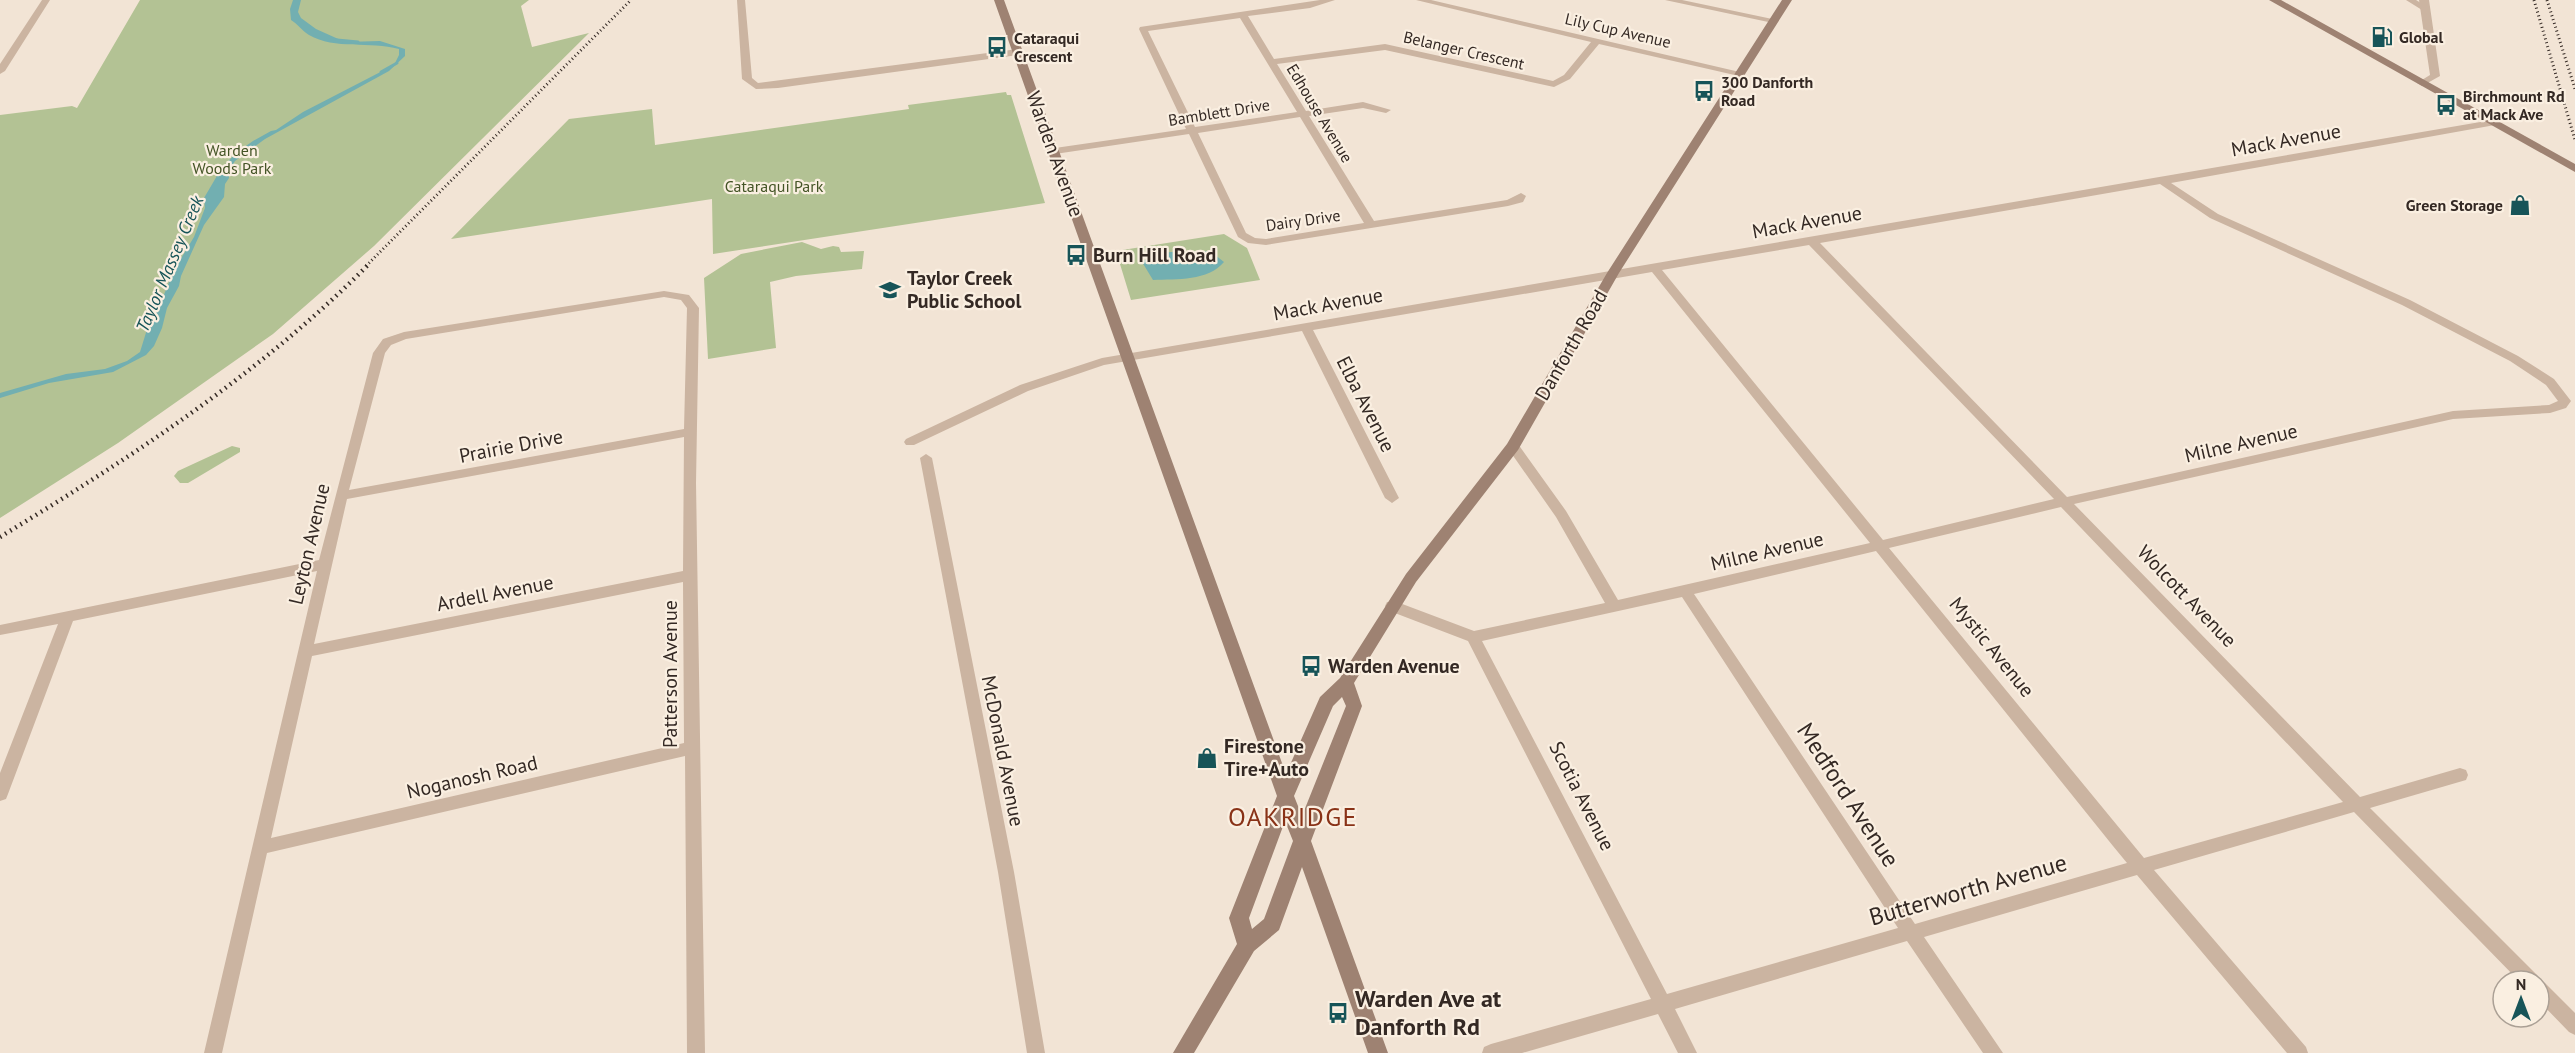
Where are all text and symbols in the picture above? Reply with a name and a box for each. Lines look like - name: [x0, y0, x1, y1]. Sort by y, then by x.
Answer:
- street label: Lily Cup Avenue: [1563, 8, 1673, 52]
- fuel station icon: Global: [2370, 25, 2394, 49]
- street label: Belanger Crescent: [1402, 26, 1527, 74]
- place label: Global: [2399, 27, 2444, 47]
- place label: Cataraqui Crescent: [1014, 28, 1079, 66]
- bus stop icon: Cataraqui Crescent: [985, 35, 1009, 59]
- street label: Edhouse Avenue: [1283, 60, 1357, 166]
- place label: 300 Danforth Road: [1721, 72, 1813, 110]
- bus stop icon: 300 Danforth Road: [1692, 79, 1716, 103]
- place label: Birchmount Rd at Mack Ave: [2463, 86, 2565, 124]
- street label: Warden Avenue: [1020, 88, 1090, 220]
- bus stop icon: Birchmount Rd at Mack Ave: [2434, 93, 2458, 117]
- street label: Bamblett Drive: [1167, 94, 1271, 130]
- street label: Mack Avenue: [2229, 118, 2343, 162]
- park label: Warden Woods Park: [193, 140, 272, 178]
- park label: Cataraqui Park: [725, 176, 824, 196]
- water label: Taylor Massey Creek: [130, 191, 209, 335]
- shop icon: Green Storage: [2508, 193, 2532, 217]
- place label: Green Storage: [2406, 195, 2503, 215]
- street label: Mack Avenue: [1750, 200, 1864, 244]
- street label: Dairy Drive: [1264, 205, 1342, 235]
- place label: Burn Hill Road: [1093, 242, 1216, 268]
- bus stop icon: Burn Hill Road: [1064, 243, 1088, 267]
- place label: Taylor Creek Public School: [907, 265, 1021, 314]
- school or university icon: Taylor Creek Public School: [878, 278, 902, 302]
- street label: Mack Avenue: [1271, 282, 1385, 326]
- street label: Danforth Road: [1529, 285, 1613, 405]
- street label: Elba Avenue: [1331, 352, 1401, 456]
- street label: Milne Avenue: [2182, 417, 2300, 469]
- street label: Prairie Drive: [457, 423, 565, 469]
- street label: Leyton Avenue: [282, 481, 336, 607]
- street label: Milne Avenue: [1708, 525, 1826, 577]
- street label: Wolcott Avenue: [2132, 539, 2242, 653]
- street label: Ardell Avenue: [434, 569, 556, 617]
- street label: Mystic Avenue: [1944, 592, 2040, 702]
- street label: Patterson Avenue: [657, 600, 683, 748]
- place label: Warden Avenue: [1328, 653, 1460, 679]
- bus stop icon: Warden Avenue: [1299, 654, 1323, 678]
- street label: McDonald Avenue: [976, 673, 1030, 829]
- street label: Medford Avenue: [1790, 717, 1907, 873]
- place label: Firestone Tire+Auto: [1224, 733, 1309, 782]
- street label: Scotia Avenue: [1543, 737, 1621, 855]
- shop icon: Firestone Tire+Auto: [1195, 746, 1219, 770]
- street label: Noganosh Road: [404, 749, 540, 805]
- district label: OAKRIDGE: [1228, 800, 1358, 833]
- street label: Butterworth Avenue: [1865, 846, 2070, 933]
- north arrow: [2491, 969, 2551, 1029]
- text: N: [2516, 974, 2526, 994]
- place label: Warden Ave at Danforth Rd: [1355, 983, 1502, 1042]
- bus stop icon: Warden Ave at Danforth Rd: [1326, 1001, 1350, 1025]

